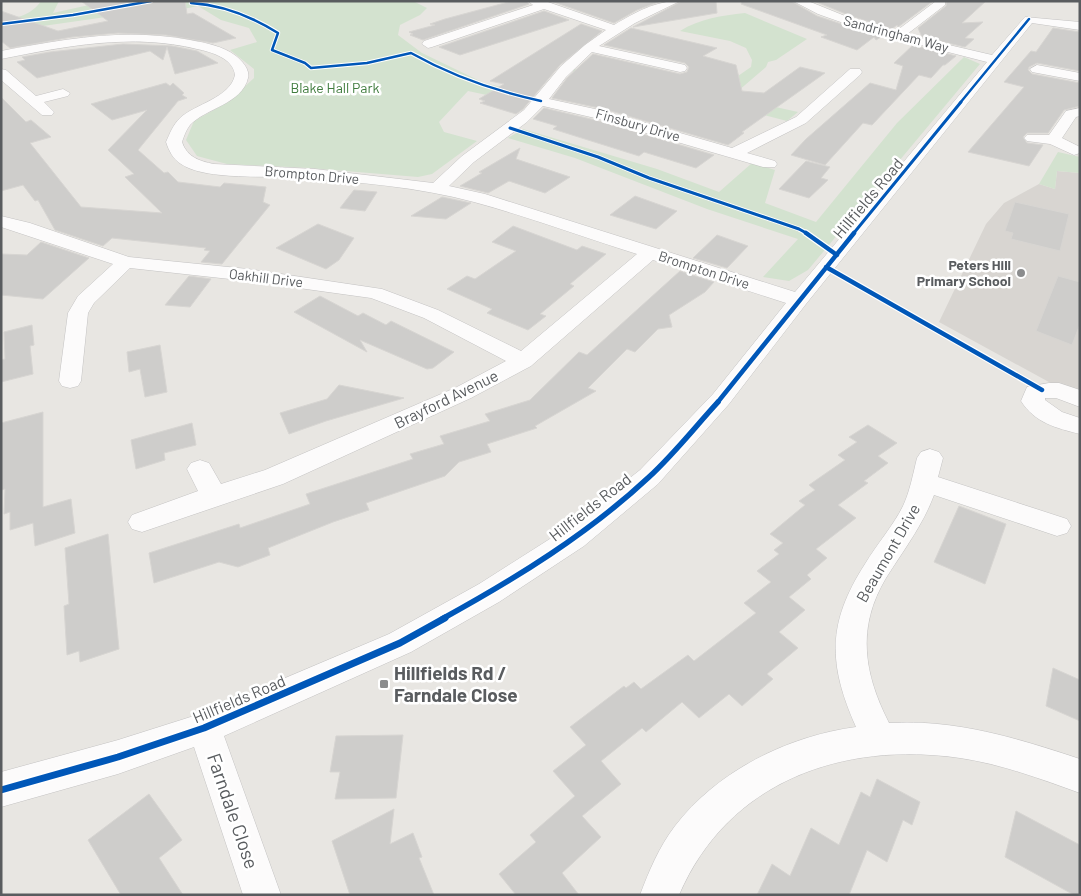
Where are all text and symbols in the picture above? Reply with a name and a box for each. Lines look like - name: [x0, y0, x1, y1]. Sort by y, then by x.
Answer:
- street label: Sandringham Way: [842, 11, 951, 56]
- park label: Blake Hall Park: [290, 79, 380, 96]
- street label: Finsbury Drive: [594, 104, 682, 145]
- street label: Hillfields Road: [829, 154, 907, 242]
- street label: Brompton Drive: [264, 162, 360, 187]
- street label: Brompton Drive: [656, 247, 752, 292]
- place label: Peters Hill Primary School: [917, 256, 1011, 289]
- street label: Oakhill Drive: [228, 265, 304, 290]
- marker: Peters Hill Primary School: [1015, 267, 1027, 279]
- street label: Brayford Avenue: [391, 365, 501, 432]
- street label: Hillfields Road: [545, 469, 635, 545]
- street label: Beaumont Drive: [852, 500, 923, 605]
- place label: Hillfields Rd / Farndale Close: [394, 661, 518, 706]
- street label: Hillfields Road: [190, 670, 288, 727]
- marker: Hillfields Rd / Farndale Close: [378, 678, 390, 690]
- street label: Farndale Close: [203, 750, 264, 872]

